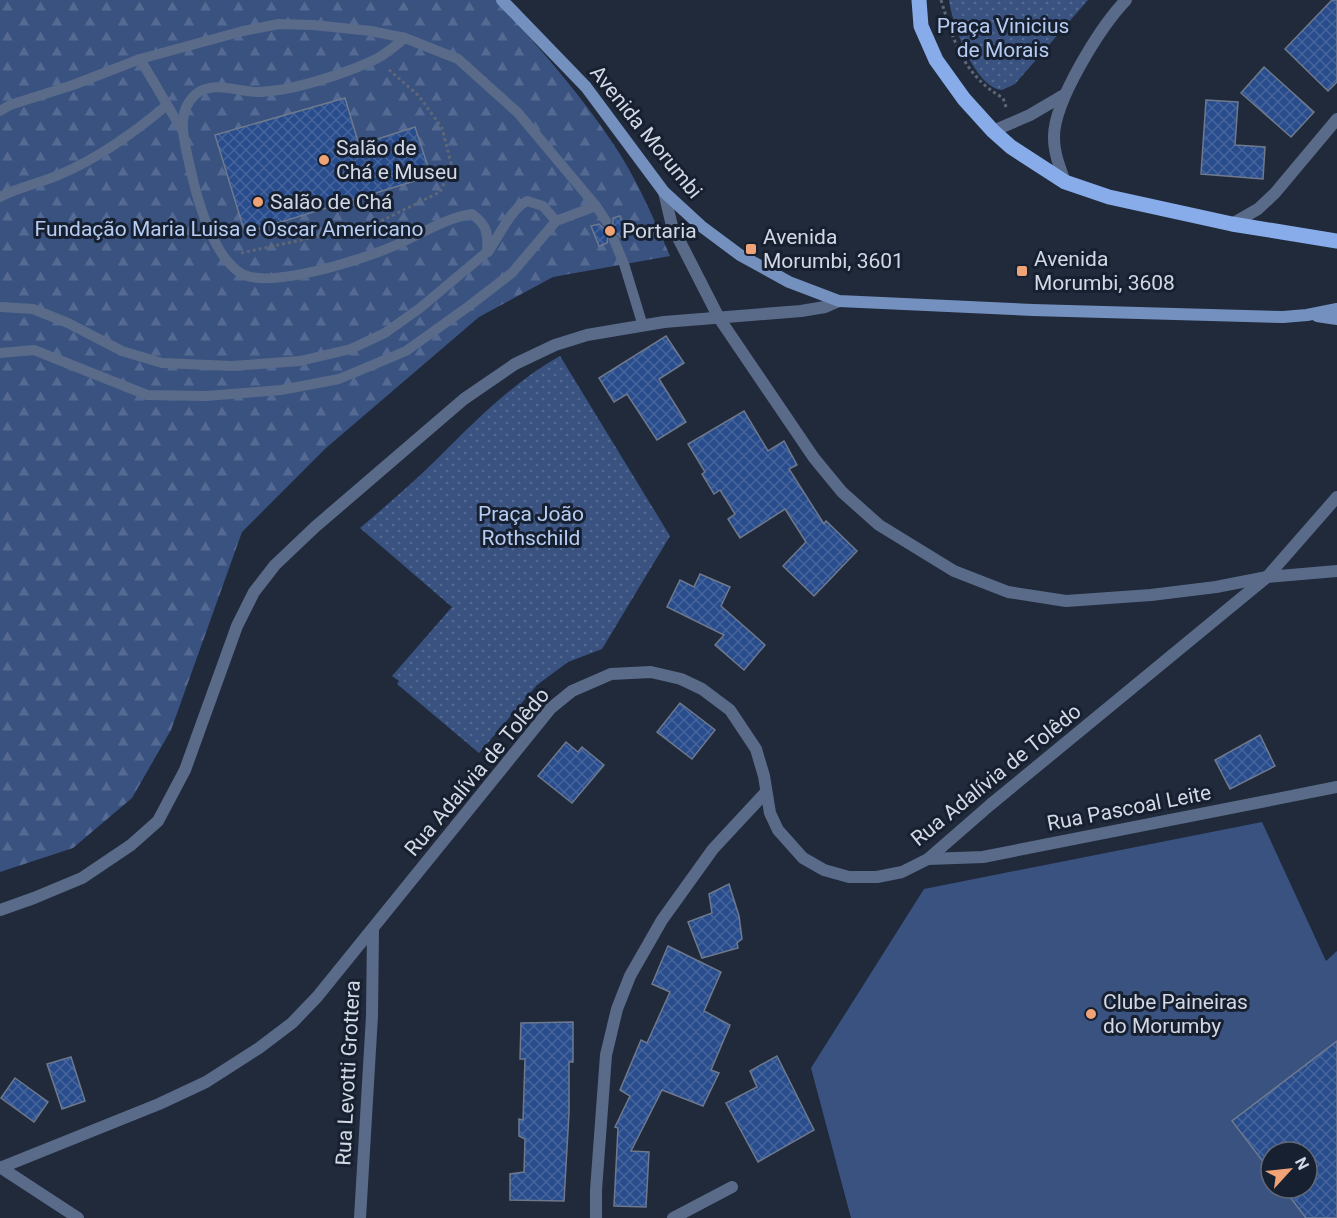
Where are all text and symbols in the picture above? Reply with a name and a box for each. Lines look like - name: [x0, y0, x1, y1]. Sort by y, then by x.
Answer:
- park label: Praça Vinicius de Morais: [937, 14, 1069, 62]
- street label: Avenida Morumbi: [585, 61, 707, 203]
- place label: Salão de Chá e Museu: [336, 136, 458, 184]
- marker: Salão de Chá e Museu: [317, 153, 331, 167]
- place label: Salão de Chá: [270, 190, 392, 214]
- marker: Salão de Chá: [251, 195, 265, 209]
- park label: Fundação Maria Luisa e Oscar Americano: [35, 217, 423, 241]
- place label: Portaria: [622, 219, 697, 243]
- marker: Portaria: [603, 224, 617, 238]
- place label: Avenida Morumbi, 3601: [763, 225, 904, 273]
- marker: Avenida Morumbi, 3601: [744, 242, 758, 256]
- place label: Avenida Morumbi, 3608: [1034, 247, 1175, 295]
- marker: Avenida Morumbi, 3608: [1015, 264, 1029, 278]
- park label: Praça João Rothschild: [478, 502, 584, 550]
- street label: Rua Adalívia de Tolêdo: [400, 683, 554, 861]
- street label: Rua Adalívia de Tolêdo: [906, 699, 1086, 851]
- street label: Rua Pascoal Leite: [1045, 780, 1213, 836]
- street label: Rua Levotti Grottera: [331, 980, 365, 1166]
- place label: Clube Paineiras do Morumby: [1103, 990, 1248, 1038]
- marker: Clube Paineiras do Morumby: [1084, 1007, 1098, 1021]
- north arrow: [1259, 1140, 1319, 1200]
- text: N: [1291, 1154, 1313, 1173]

